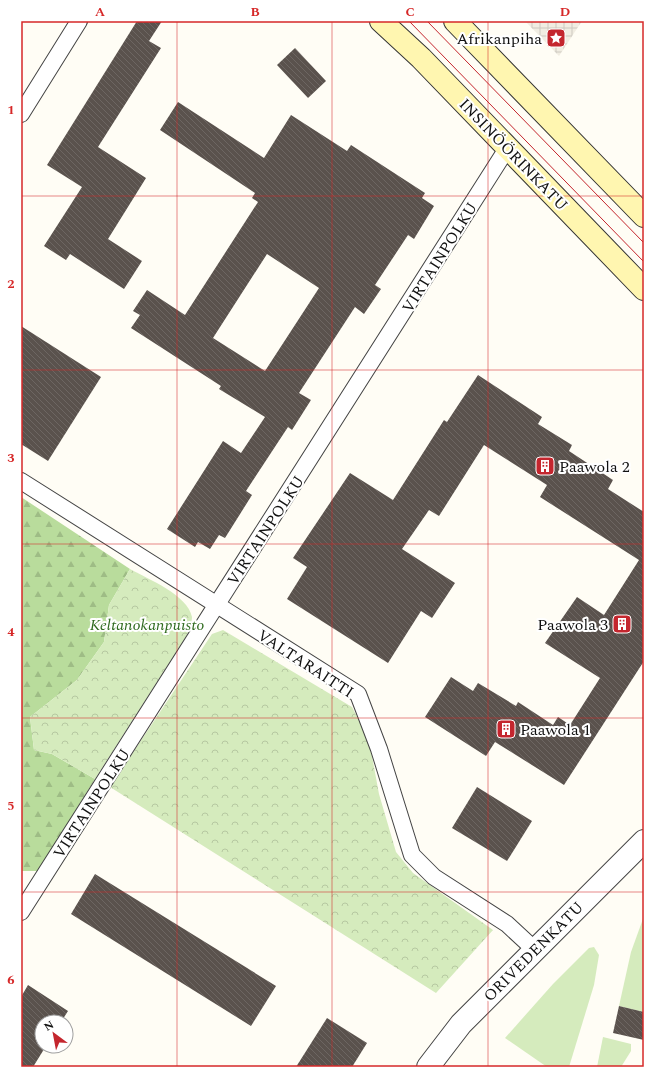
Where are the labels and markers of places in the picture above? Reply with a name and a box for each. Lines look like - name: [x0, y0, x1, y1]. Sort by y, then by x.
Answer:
- place label: Afrikanpiha: [457, 27, 542, 51]
- place icon: Afrikanpiha: [545, 27, 567, 49]
- building icon: Paawola 2: [534, 455, 556, 477]
- place label: Paawola 2: [559, 455, 630, 479]
- place label: Paawola 3: [537, 613, 608, 637]
- building icon: Paawola 3: [611, 613, 633, 635]
- building icon: Paawola 1: [495, 718, 517, 740]
- place label: Paawola 1: [520, 718, 591, 742]

